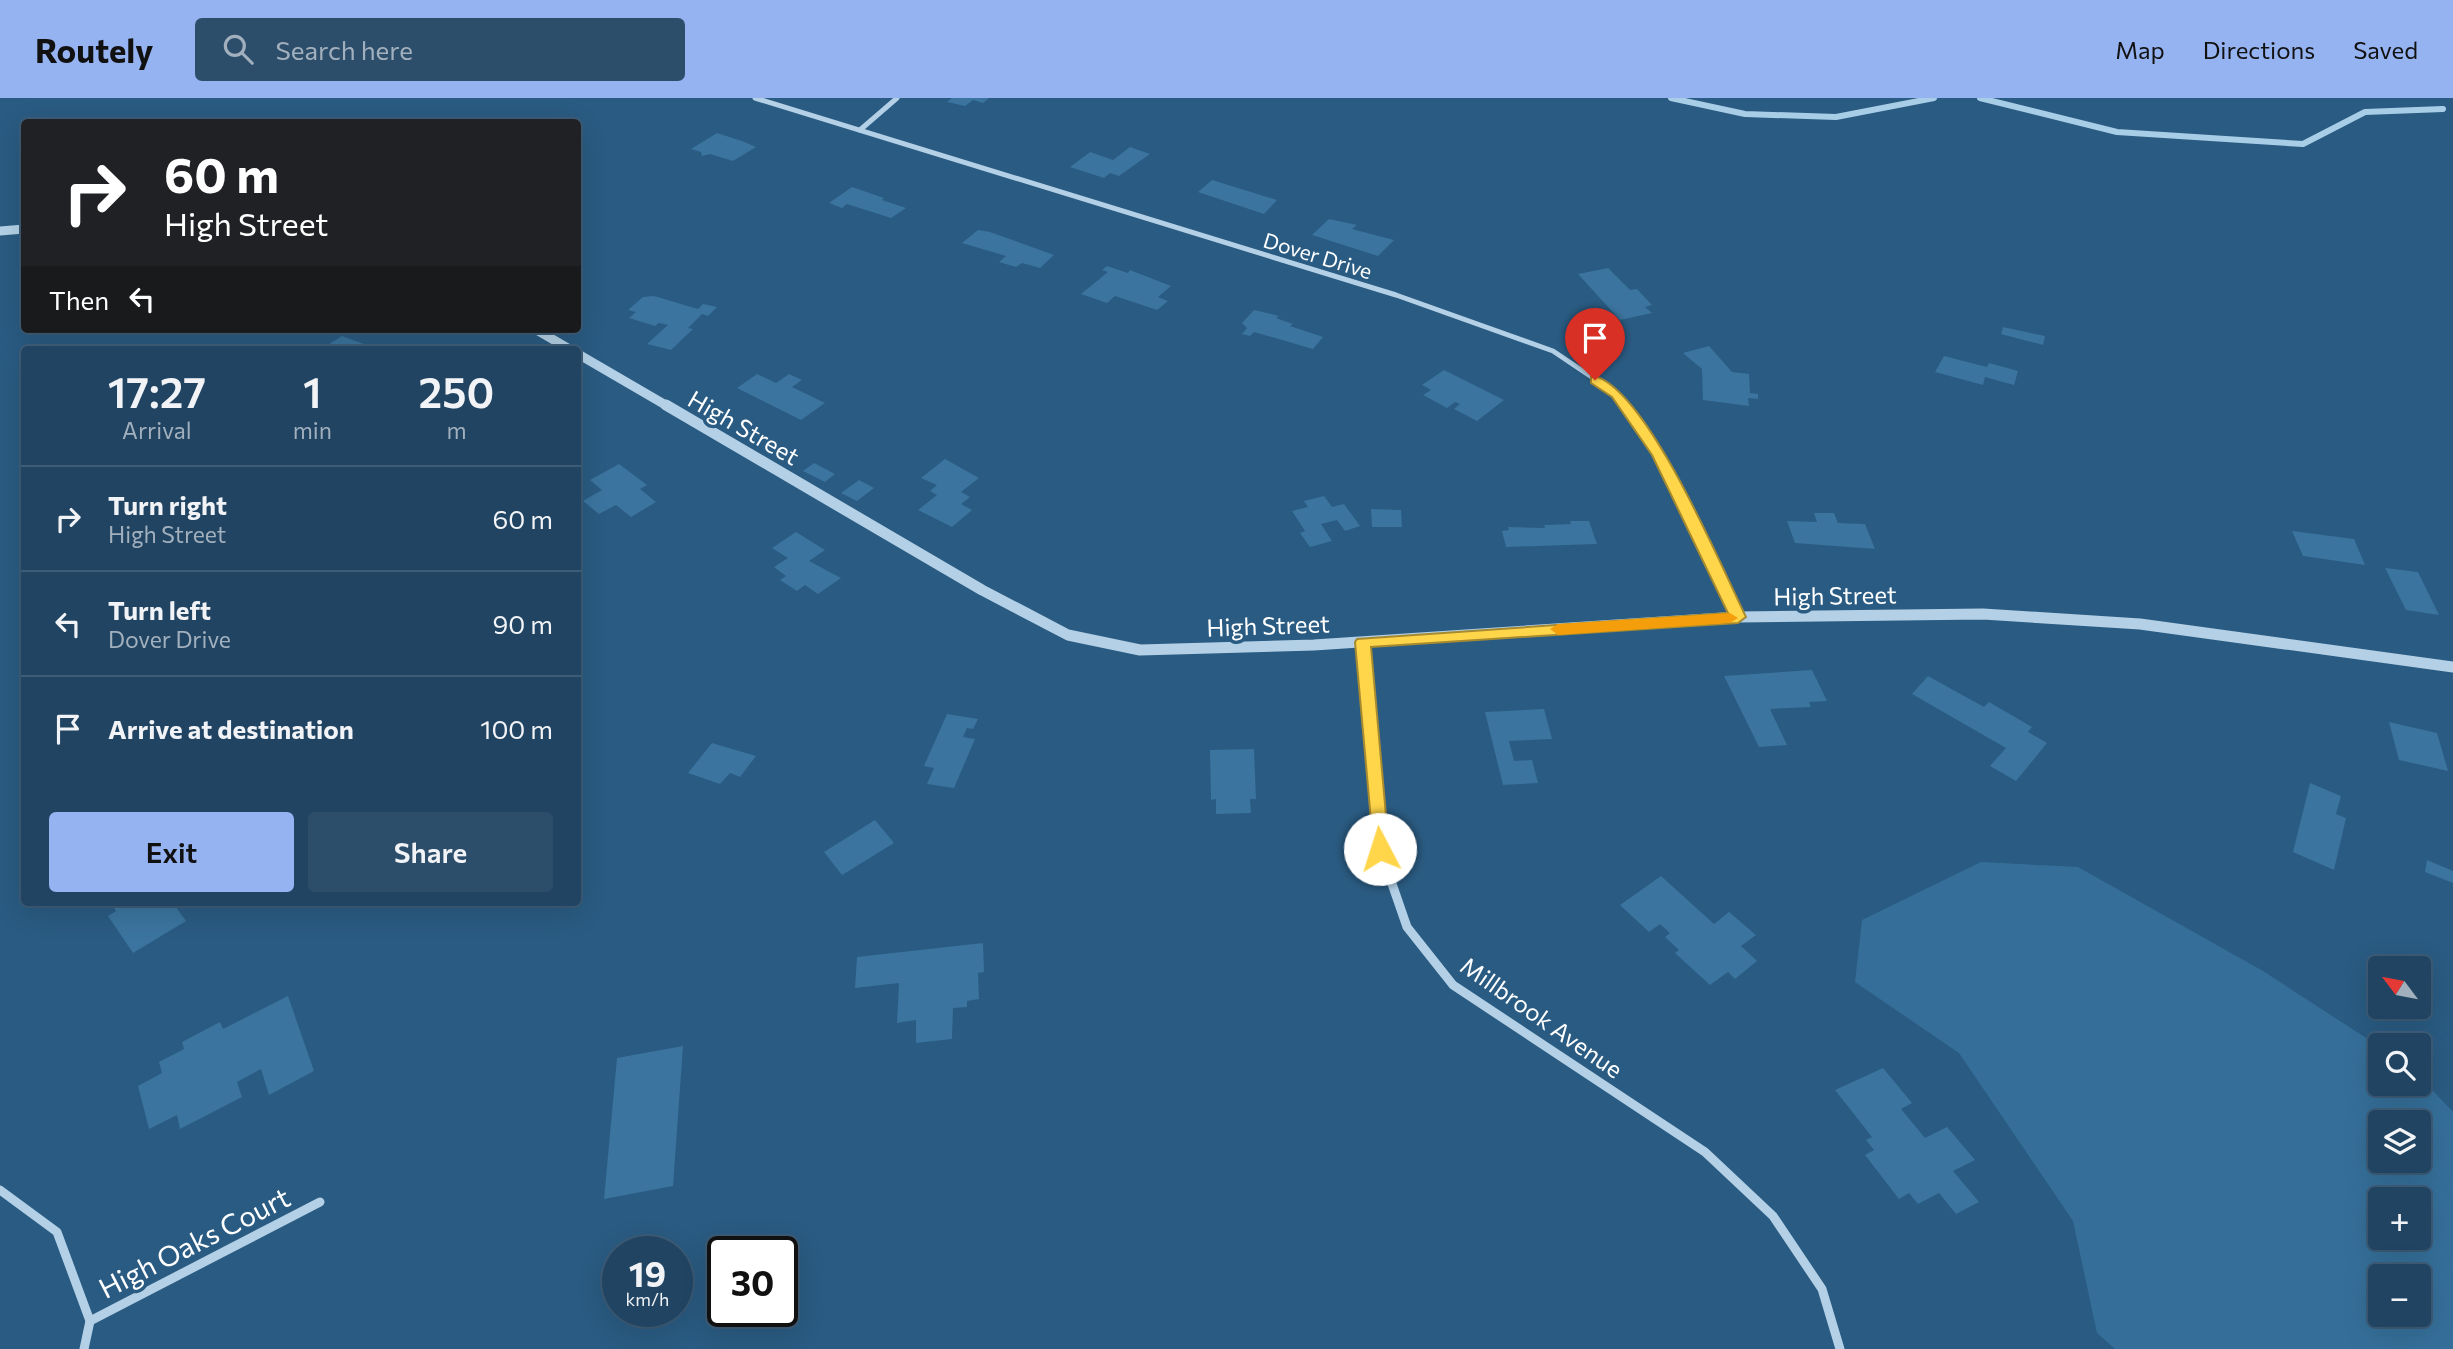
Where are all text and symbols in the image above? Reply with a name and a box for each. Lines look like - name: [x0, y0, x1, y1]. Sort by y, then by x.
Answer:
- search box: [195, 18, 685, 81]
- text: Routely: [35, 29, 153, 70]
- icon: search: [219, 30, 257, 68]
- text: Search here: [275, 34, 413, 65]
- text: Map: [2115, 35, 2165, 64]
- text: Directions: [2203, 35, 2315, 64]
- text: Saved: [2353, 35, 2418, 64]
- text: 60 m: [164, 143, 279, 203]
- icon: right: [49, 147, 140, 238]
- text: High Street: [164, 203, 328, 243]
- street label: Dover Drive: [1261, 227, 1375, 283]
- icon: left: [123, 280, 161, 318]
- text: Then: [49, 284, 109, 315]
- pin: [1565, 308, 1625, 380]
- icon: arrive: [1576, 319, 1614, 357]
- text: 17:27: [108, 365, 206, 417]
- text: 1: [303, 365, 322, 417]
- text: 250: [419, 365, 494, 417]
- street label: High Street: [683, 384, 805, 470]
- text: Arrival: [122, 416, 192, 444]
- text: min: [293, 416, 332, 444]
- text: m: [446, 416, 466, 444]
- text: Turn right: [108, 489, 227, 520]
- icon: right: [49, 500, 87, 538]
- text: 60 m: [493, 503, 553, 534]
- text: High Street: [108, 520, 226, 548]
- street label: High Street: [1773, 579, 1897, 611]
- text: Turn left: [108, 594, 211, 625]
- icon: left: [49, 605, 87, 643]
- text: 90 m: [493, 608, 553, 639]
- street label: High Street: [1206, 608, 1330, 642]
- text: Dover Drive: [108, 625, 231, 653]
- icon: arrive: [49, 710, 87, 748]
- text: Arrive at destination: [108, 713, 354, 744]
- text: 100 m: [480, 713, 553, 744]
- button: Exit: [49, 812, 294, 892]
- button: Share: [308, 812, 553, 892]
- position arrow: [1343, 812, 1417, 886]
- street label: Millbrook Avenue: [1455, 950, 1629, 1084]
- north arrow: [2368, 956, 2431, 1018]
- map controls: [2368, 956, 2431, 1327]
- button: search: [2368, 1033, 2431, 1096]
- button: layers: [2368, 1110, 2431, 1173]
- street label: High Oaks Court: [93, 1179, 295, 1305]
- button: +: [2368, 1187, 2431, 1250]
- speed limit sign: 30: [707, 1236, 798, 1327]
- text: 19: [629, 1251, 666, 1294]
- button: −: [2368, 1264, 2431, 1327]
- text: km/h: [626, 1288, 669, 1310]

